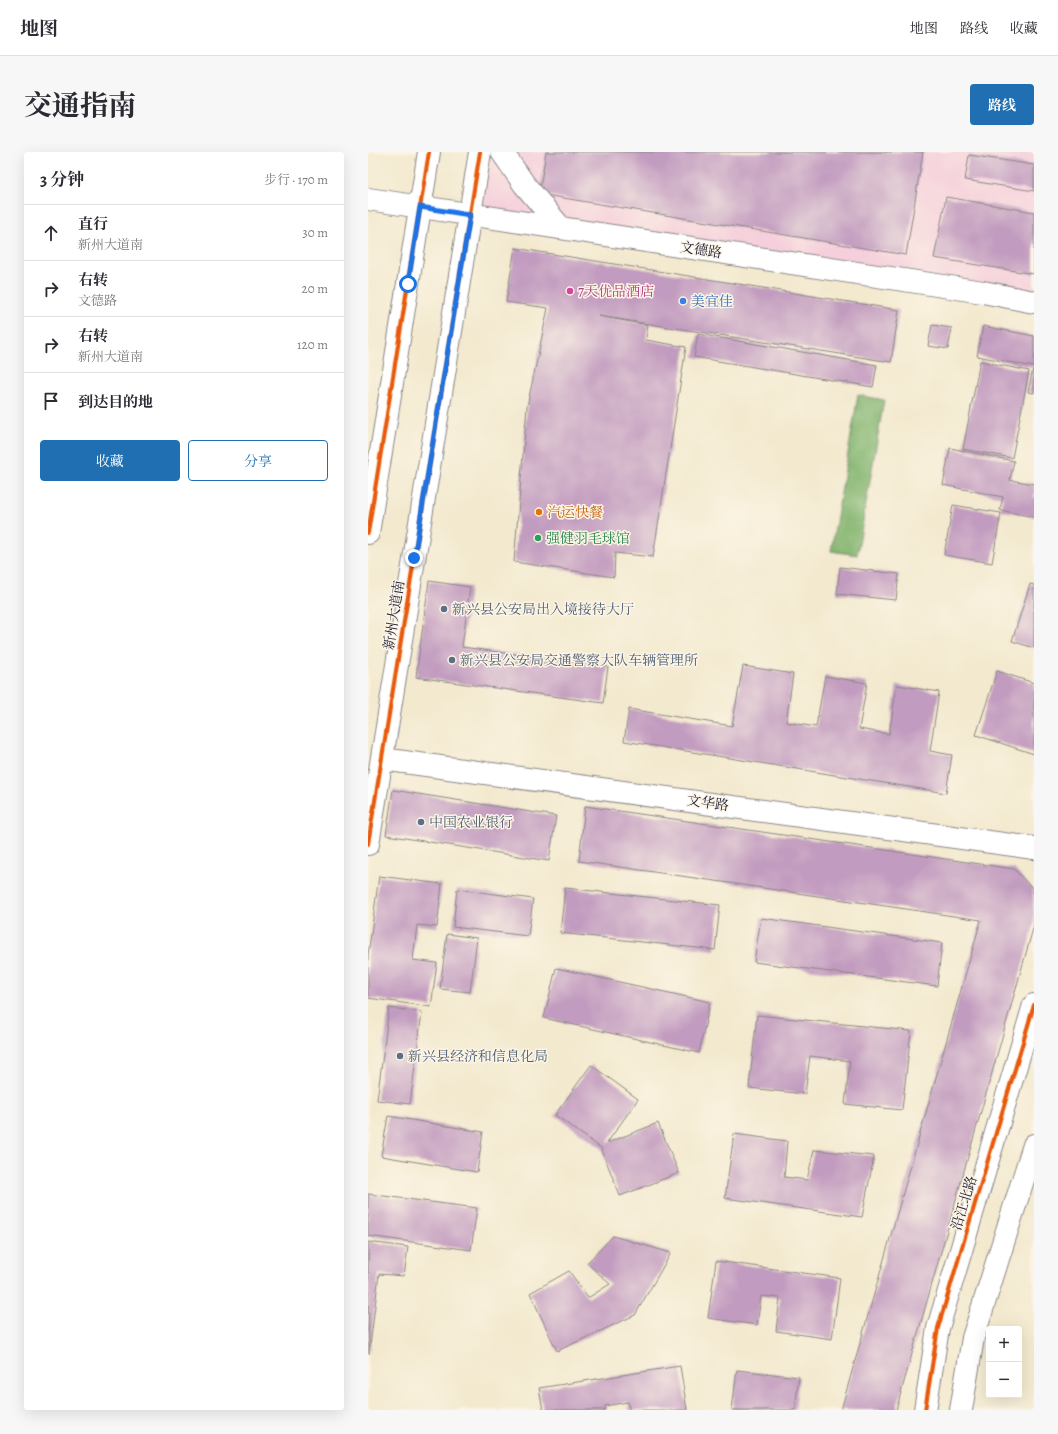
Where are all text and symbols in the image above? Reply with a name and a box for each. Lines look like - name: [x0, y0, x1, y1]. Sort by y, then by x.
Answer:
- text: 地图: [20, 16, 58, 42]
- text: 地图: [910, 19, 938, 38]
- text: 路线: [960, 19, 988, 38]
- text: 收藏: [1010, 19, 1038, 38]
- button: 路线: [970, 84, 1034, 125]
- text: 交通指南: [24, 87, 136, 125]
- text: 3 分钟: [40, 168, 84, 191]
- text: 步行 · 170 m: [264, 171, 328, 188]
- text: 直行: [78, 214, 108, 234]
- icon: ahead: [40, 222, 62, 244]
- text: 30 m: [302, 224, 328, 241]
- text: 新州大道南: [78, 236, 143, 253]
- street label: 文德路: [679, 237, 723, 263]
- text: 右转: [78, 270, 108, 290]
- route start: [399, 275, 417, 293]
- icon: right: [40, 278, 62, 300]
- text: 20 m: [302, 280, 328, 297]
- place label: 7天优品酒店: [578, 282, 654, 301]
- marker: 7天优品酒店: [565, 286, 575, 296]
- text: 文德路: [78, 292, 117, 309]
- place label: 美宜佳: [691, 292, 733, 311]
- marker: 美宜佳: [678, 296, 688, 306]
- text: 右转: [78, 326, 108, 346]
- icon: right: [40, 334, 62, 356]
- text: 120 m: [297, 336, 328, 353]
- text: 新州大道南: [78, 348, 143, 365]
- icon: arrive: [40, 390, 62, 412]
- text: 到达目的地: [78, 392, 153, 412]
- button: 收藏: [40, 440, 180, 481]
- button: 分享: [188, 440, 328, 481]
- place label: 汽运快餐: [547, 503, 603, 522]
- marker: 汽运快餐: [534, 507, 544, 517]
- place label: 强健羽毛球馆: [546, 529, 630, 548]
- marker: 强健羽毛球馆: [533, 533, 543, 543]
- route end: [405, 549, 423, 567]
- street label: 新州大道南: [379, 579, 409, 651]
- place label: 新兴县公安局出入境接待大厅: [452, 600, 634, 619]
- marker: 新兴县公安局出入境接待大厅: [439, 604, 449, 614]
- place label: 新兴县公安局交通警察大队车辆管理所: [460, 651, 698, 670]
- marker: 新兴县公安局交通警察大队车辆管理所: [447, 655, 457, 665]
- street label: 文华路: [686, 791, 730, 815]
- place label: 中国农业银行: [429, 813, 513, 832]
- marker: 中国农业银行: [416, 817, 426, 827]
- place label: 新兴县经济和信息化局: [408, 1047, 548, 1066]
- marker: 新兴县经济和信息化局: [395, 1051, 405, 1061]
- street label: 沿江北路: [947, 1173, 981, 1233]
- map controls: [986, 1326, 1022, 1398]
- button: +: [986, 1326, 1022, 1362]
- button: −: [986, 1362, 1022, 1398]

